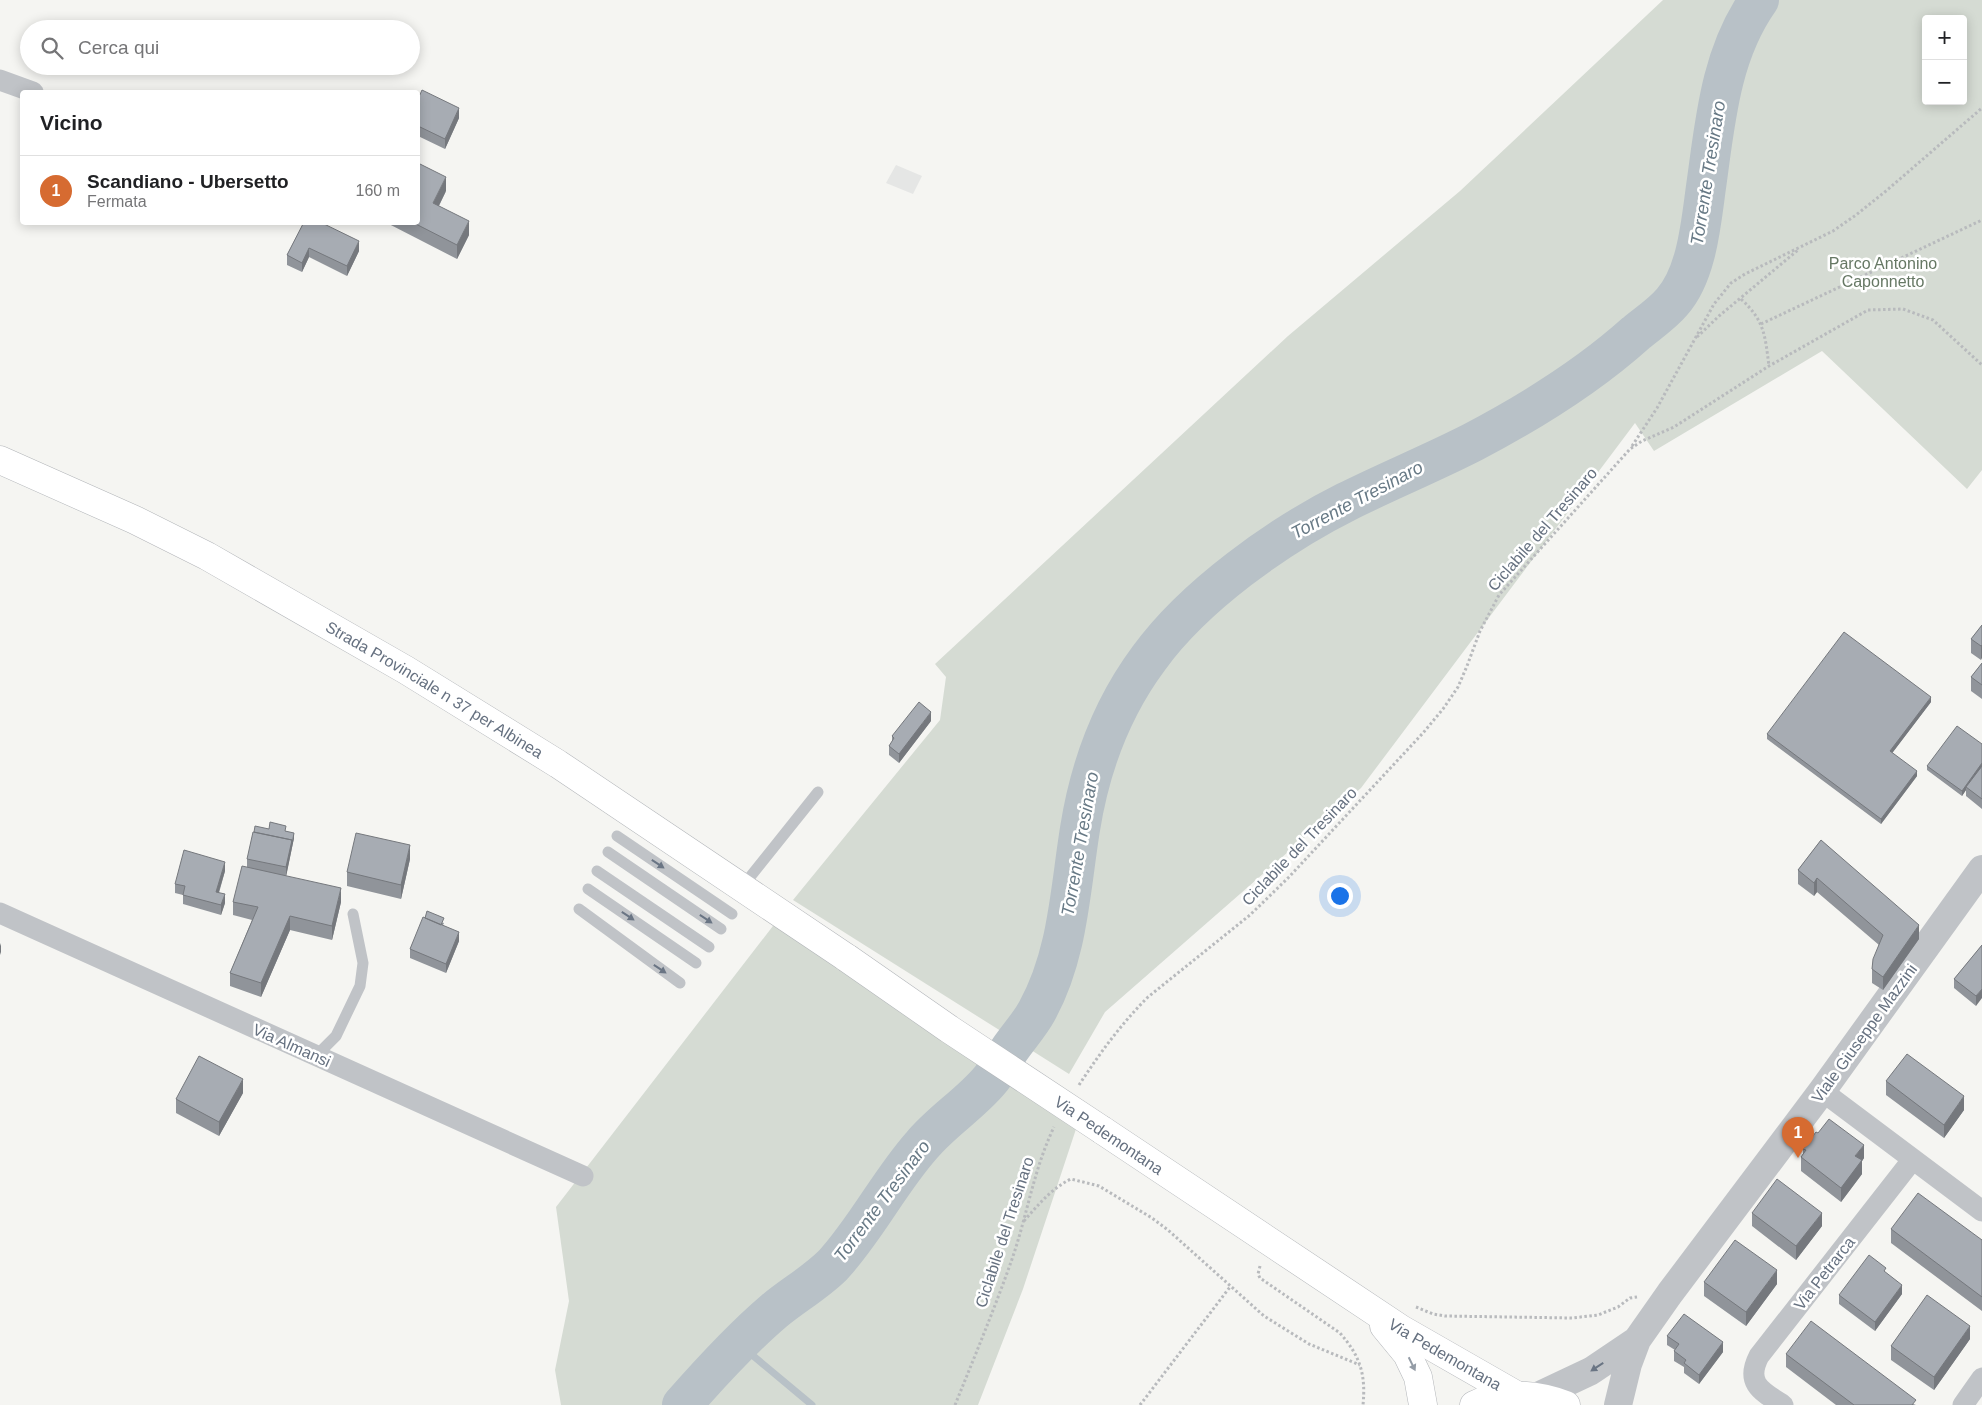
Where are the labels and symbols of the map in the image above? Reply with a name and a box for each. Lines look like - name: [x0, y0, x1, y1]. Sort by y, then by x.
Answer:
- water label: Torrente Tresinaro: [1687, 99, 1729, 247]
- park label: Parco Antonino Caponnetto: [1829, 255, 1937, 290]
- water label: Torrente Tresinaro: [1288, 457, 1426, 543]
- street label: Ciclabile del Tresinaro: [1484, 464, 1600, 594]
- street label: Strada Provinciale n 37 per Albinea: [323, 618, 546, 762]
- water label: Torrente Tresinaro: [1057, 770, 1103, 918]
- street label: Ciclabile del Tresinaro: [1239, 784, 1360, 909]
- one-way arrow: [651, 859, 664, 869]
- your location: [1327, 883, 1353, 909]
- one-way arrow: [622, 911, 635, 921]
- one-way arrow: [699, 914, 713, 924]
- street label: Viale Giuseppe Mazzini: [1808, 961, 1920, 1106]
- one-way arrow: [653, 964, 667, 974]
- street label: Via Almansi: [250, 1021, 333, 1070]
- street label: Via Pedemontana: [1051, 1093, 1166, 1178]
- pin: 1: [1782, 1117, 1814, 1158]
- water label: Torrente Tresinaro: [830, 1137, 934, 1265]
- street label: Ciclabile del Tresinaro: [972, 1155, 1037, 1310]
- street label: Via Petrarca: [1791, 1233, 1858, 1313]
- street label: Via Pedemontana: [1385, 1315, 1504, 1394]
- one-way arrow: [1408, 1357, 1416, 1371]
- one-way arrow: [1590, 1362, 1603, 1372]

